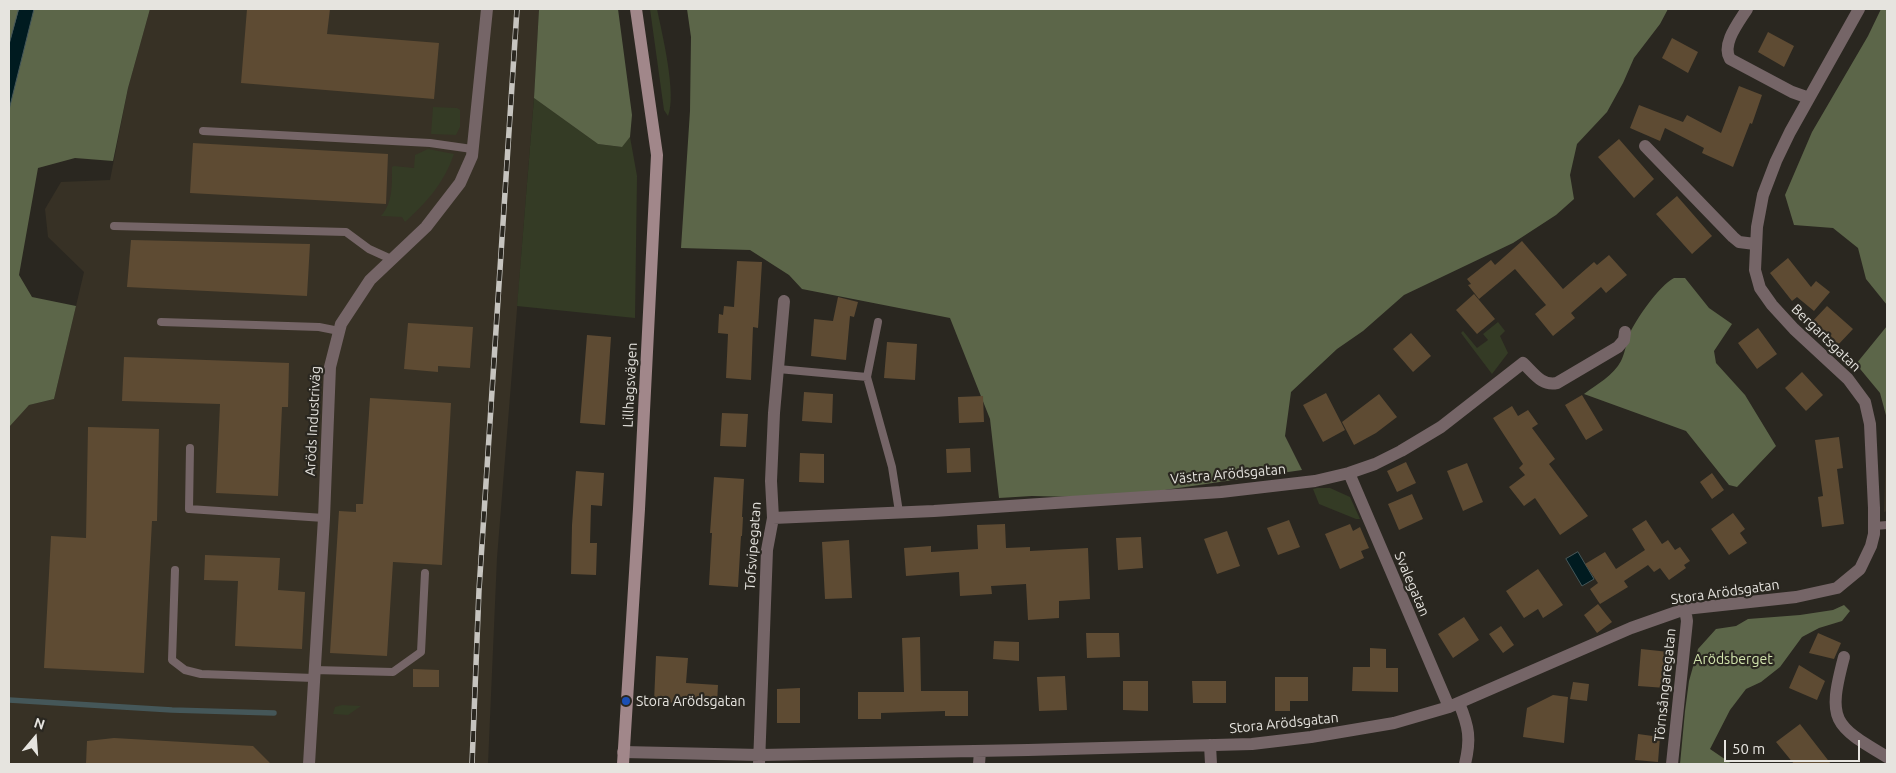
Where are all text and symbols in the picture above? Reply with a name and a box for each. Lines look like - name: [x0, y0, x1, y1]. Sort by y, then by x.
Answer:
- street label: Bergartsgatan: [1788, 301, 1864, 375]
- street label: Lillhagsvägen: [619, 342, 641, 428]
- street label: Aröds Industriväg: [302, 366, 324, 476]
- street label: Västra Arödsgatan: [1170, 461, 1286, 487]
- street label: Tofsvipegatan: [742, 501, 764, 591]
- street label: Svalegatan: [1391, 549, 1433, 619]
- street label: Stora Arödsgatan: [1670, 576, 1780, 608]
- street label: Törnsångaregatan: [1651, 627, 1679, 743]
- park label: Arödsberget: [1693, 651, 1773, 667]
- place label: Stora Arödsgatan: [636, 693, 745, 709]
- marker: Stora Arödsgatan: [620, 695, 632, 707]
- street label: Stora Arödsgatan: [1229, 709, 1339, 737]
- north arrow: [10, 713, 60, 763]
- text: N: [32, 715, 47, 733]
- scale bar: [1726, 730, 1862, 762]
- text: 50 m: [1732, 740, 1765, 757]

